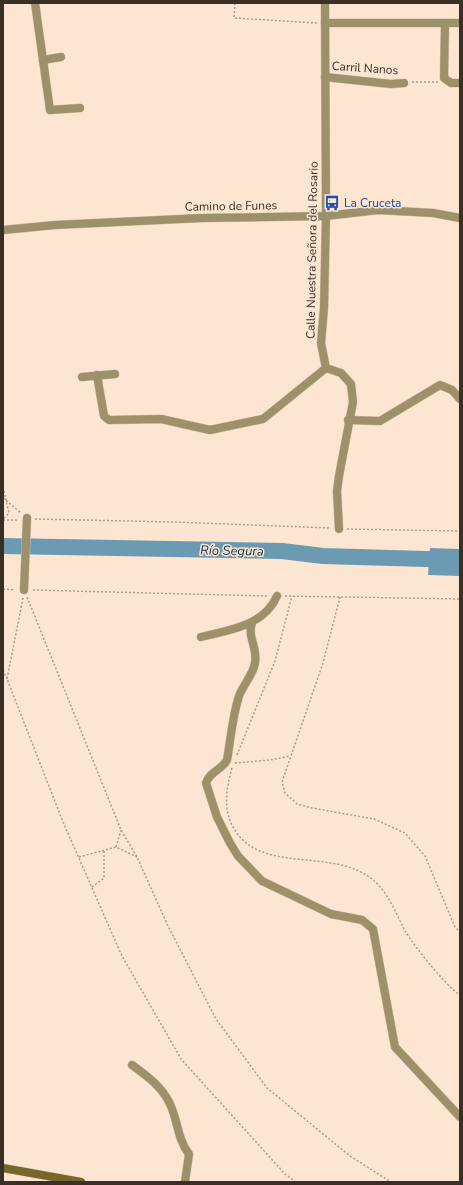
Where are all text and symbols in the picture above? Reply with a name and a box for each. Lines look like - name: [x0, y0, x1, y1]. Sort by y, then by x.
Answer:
- street label: Carril Nanos: [331, 58, 399, 78]
- street label: Calle Nuestra Señora del Rosario: [302, 161, 322, 339]
- bus stop icon: La Cruceta: [323, 194, 341, 212]
- place label: La Cruceta: [344, 195, 401, 211]
- street label: Camino de Funes: [185, 197, 278, 215]
- water label: Río Segura: [200, 541, 264, 561]

